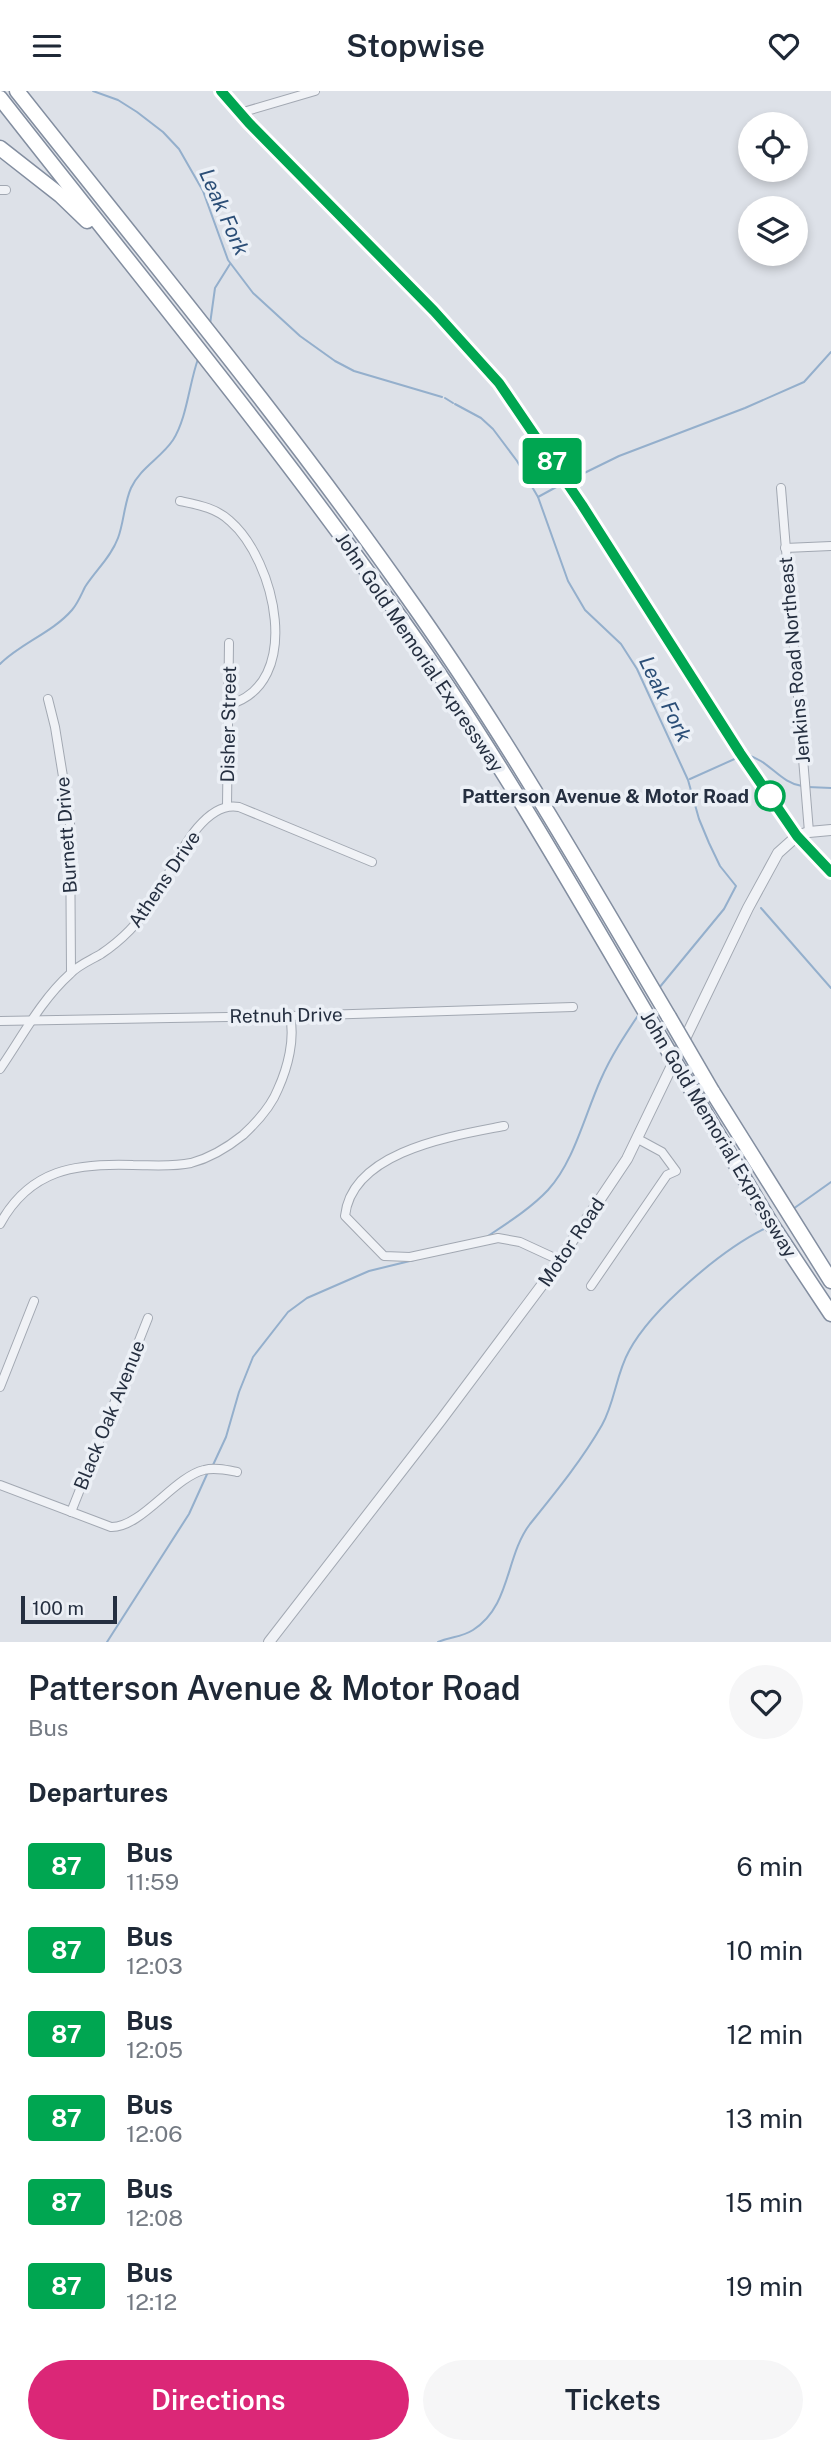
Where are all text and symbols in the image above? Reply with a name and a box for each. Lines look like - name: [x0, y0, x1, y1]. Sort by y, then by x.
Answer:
- icon: menu: [28, 27, 66, 65]
- text: Stopwise: [346, 27, 485, 64]
- icon: heart: [765, 27, 803, 65]
- map controls: [738, 112, 808, 266]
- button: locate: [738, 112, 808, 182]
- water label: Leak Fork: [194, 164, 255, 260]
- button: layers: [738, 196, 808, 266]
- line badge: 87: [520, 438, 584, 484]
- text: 87: [537, 447, 567, 475]
- street label: John Gold Memorial Expressway: [331, 528, 509, 776]
- street label: Jenkins Road Northeast: [774, 556, 814, 764]
- water label: Leak Fork: [634, 652, 697, 746]
- street label: Disher Street: [216, 665, 240, 783]
- street label: Burnett Drive: [51, 776, 81, 894]
- marker: Patterson Avenue & Motor Road: [755, 781, 785, 811]
- place label: Patterson Avenue & Motor Road: [462, 785, 749, 807]
- street label: Athens Drive: [124, 826, 204, 932]
- street label: Retnuh Drive: [229, 1003, 343, 1027]
- street label: John Gold Memorial Expressway: [636, 1007, 802, 1261]
- street label: Motor Road: [533, 1194, 609, 1290]
- street label: Black Oak Avenue: [69, 1337, 149, 1493]
- scale bar: [21, 1593, 117, 1625]
- text: 100 m: [32, 1597, 84, 1619]
- button: heart: [729, 1665, 803, 1739]
- text: Patterson Avenue & Motor Road: [28, 1669, 521, 1707]
- text: Bus: [28, 1714, 68, 1741]
- text: Departures: [28, 1777, 168, 1808]
- text: Bus: [126, 1837, 173, 1868]
- text: 6 min: [736, 1851, 803, 1882]
- text: 87: [51, 1852, 82, 1880]
- text: 11:59: [126, 1868, 179, 1895]
- text: Bus: [126, 1921, 173, 1952]
- text: 10 min: [726, 1935, 803, 1966]
- text: 87: [51, 1936, 82, 1964]
- text: 12:03: [126, 1952, 183, 1979]
- text: Bus: [126, 2005, 173, 2036]
- text: 12 min: [727, 2019, 803, 2050]
- text: 87: [51, 2020, 82, 2048]
- text: 12:05: [126, 2036, 183, 2063]
- text: Bus: [126, 2089, 173, 2120]
- text: 13 min: [726, 2103, 803, 2134]
- text: 87: [51, 2104, 82, 2132]
- text: 12:06: [126, 2120, 183, 2147]
- text: Bus: [126, 2173, 173, 2204]
- text: 15 min: [725, 2187, 803, 2218]
- text: 87: [51, 2188, 82, 2216]
- text: 12:08: [126, 2204, 183, 2231]
- text: Bus: [126, 2257, 173, 2288]
- text: 19 min: [726, 2271, 803, 2302]
- text: 87: [51, 2272, 82, 2300]
- text: 12:12: [126, 2288, 177, 2315]
- button: Directions: [28, 2360, 409, 2440]
- button: Tickets: [423, 2360, 803, 2440]

